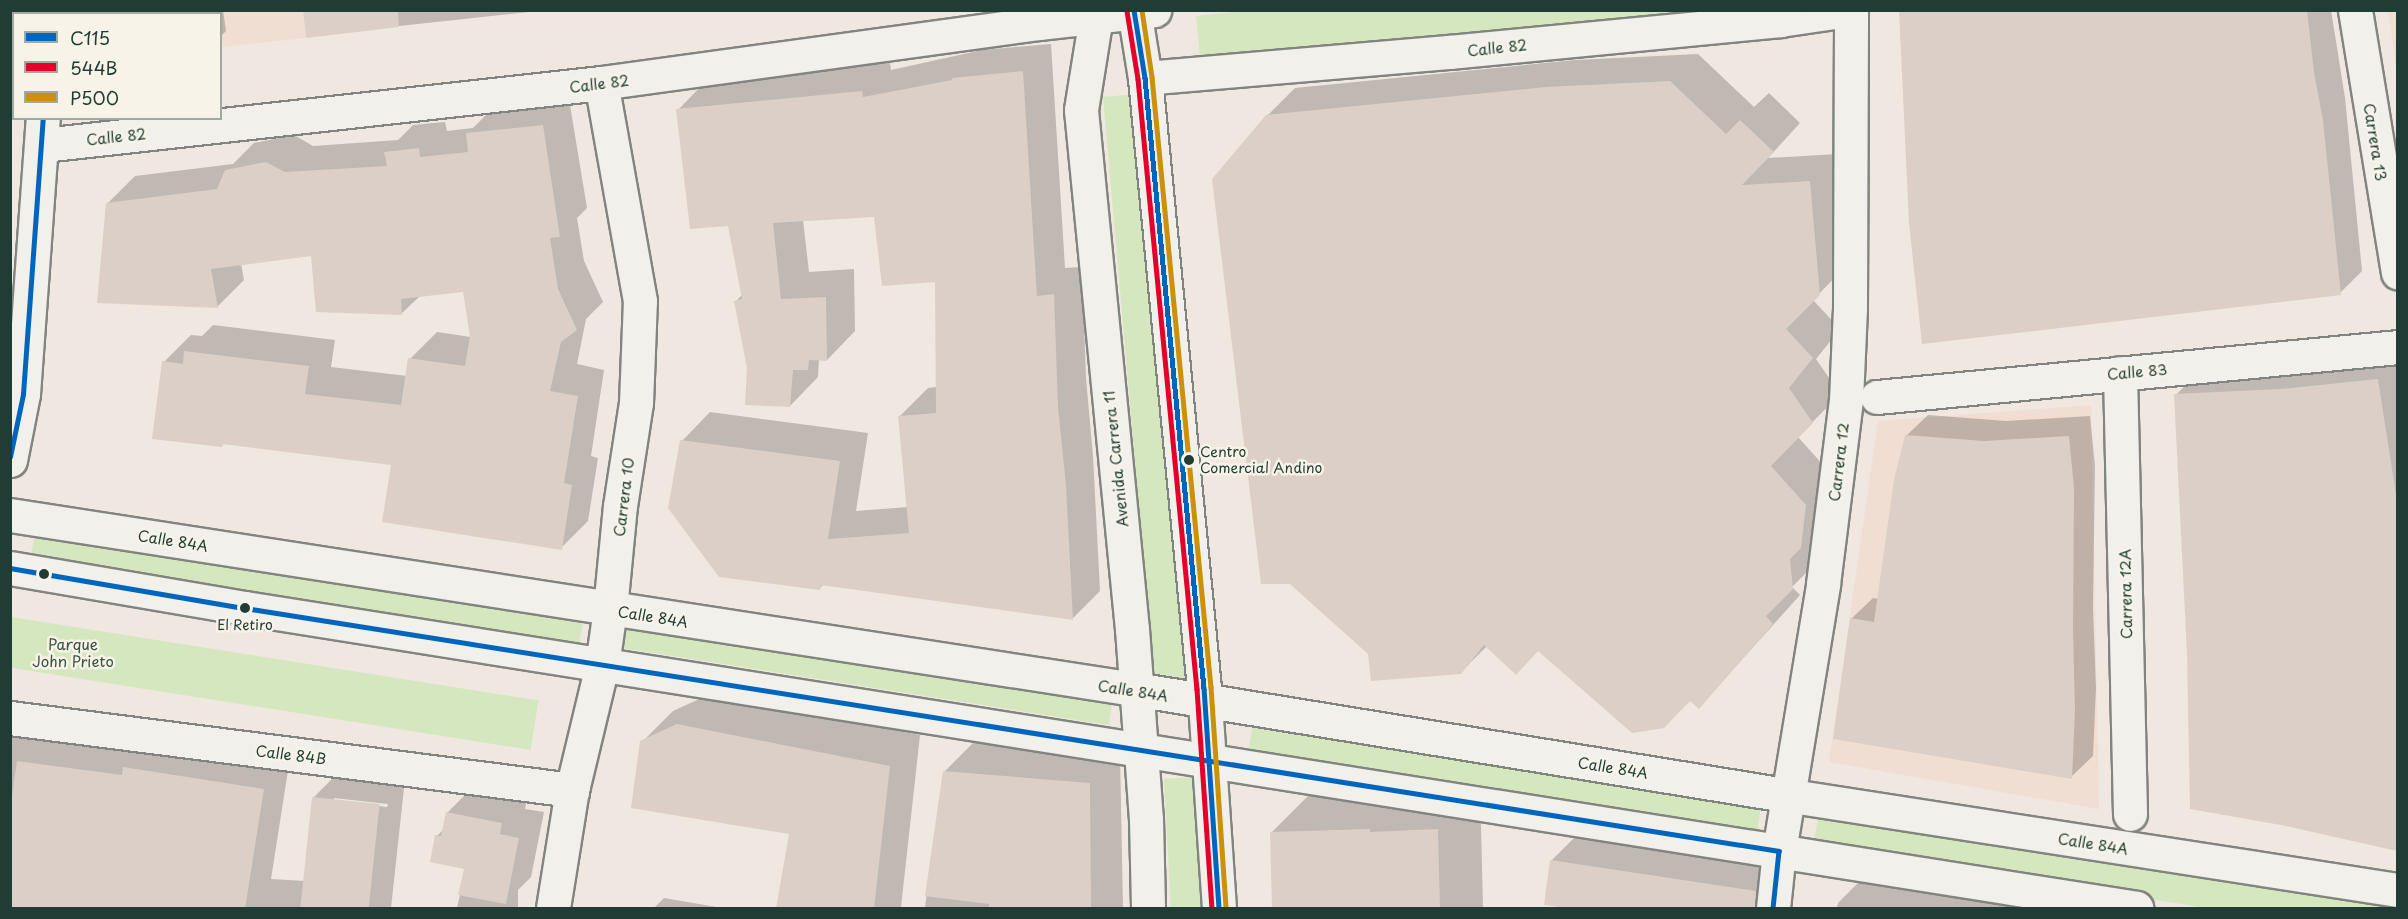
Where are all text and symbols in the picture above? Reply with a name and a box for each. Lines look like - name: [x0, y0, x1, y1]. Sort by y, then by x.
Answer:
- legend: [12, 12, 222, 120]
- text: C115: [70, 24, 110, 51]
- street label: Calle 82: [1466, 35, 1528, 59]
- text: 544B: [70, 54, 118, 81]
- street label: Calle 82: [568, 70, 630, 96]
- text: P500: [70, 84, 119, 111]
- street label: Carrera 13: [2361, 102, 2391, 182]
- street label: Calle 82: [85, 124, 147, 148]
- street label: Calle 83: [2106, 359, 2168, 383]
- street label: Avenida Carrera 11: [1099, 390, 1131, 528]
- street label: Carrera 12: [1824, 421, 1852, 503]
- place label: Centro Comercial Andino: [1200, 444, 1322, 476]
- marker: Centro Comercial Andino: [1183, 454, 1195, 466]
- street label: Carrera 10: [609, 456, 637, 538]
- street label: Calle 84A: [136, 526, 210, 554]
- street label: Carrera 12A: [2115, 548, 2135, 640]
- unlabelled marker: [38, 568, 50, 580]
- marker: El Retiro: [239, 602, 251, 614]
- street label: Calle 84A: [616, 602, 690, 630]
- place label: El Retiro: [216, 617, 274, 633]
- park label: Parque John Prieto: [32, 634, 114, 669]
- street label: Calle 84A: [1096, 676, 1170, 704]
- street label: Calle 84B: [254, 741, 328, 767]
- street label: Calle 84A: [1576, 753, 1650, 781]
- street label: Calle 84A: [2056, 829, 2130, 857]

